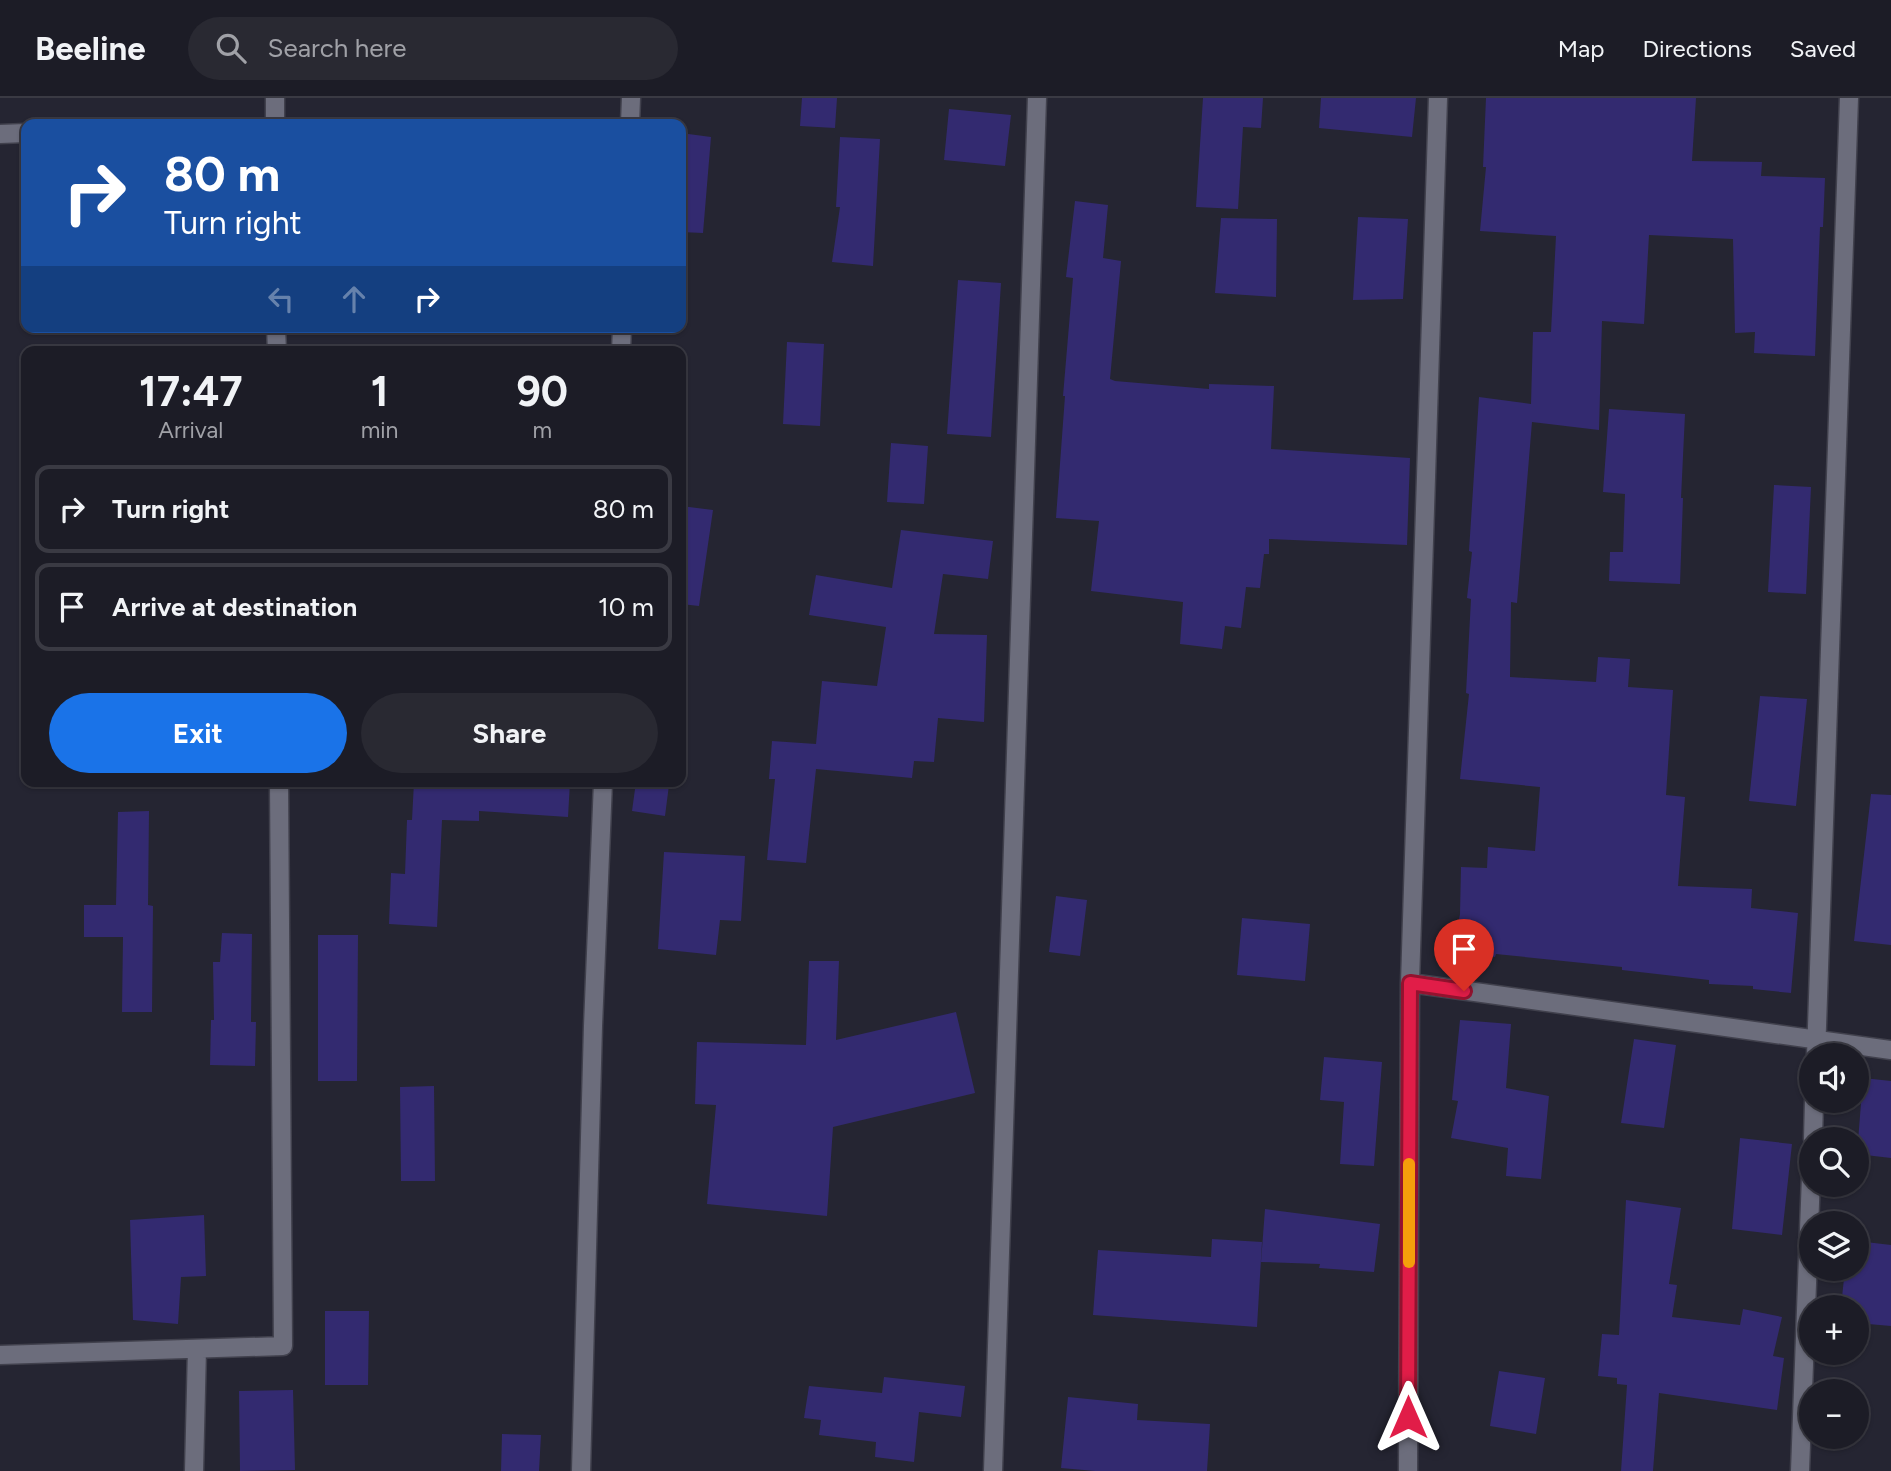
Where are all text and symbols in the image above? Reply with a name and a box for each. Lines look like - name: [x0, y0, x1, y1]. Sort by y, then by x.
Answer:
- search box: [188, 17, 678, 80]
- text: Beeline: [35, 29, 146, 68]
- icon: search: [212, 29, 250, 67]
- text: Search here: [268, 32, 406, 64]
- text: Map: [1558, 34, 1604, 63]
- text: Directions: [1642, 34, 1752, 63]
- text: Saved: [1790, 34, 1856, 63]
- text: 80 m: [164, 144, 280, 203]
- icon: right: [49, 147, 140, 238]
- text: Turn right: [164, 204, 302, 242]
- icon: left: [262, 280, 300, 318]
- icon: ahead: [335, 280, 373, 318]
- icon: right: [408, 280, 446, 318]
- text: 17:47: [139, 366, 243, 417]
- text: 1: [371, 366, 388, 417]
- text: 90: [516, 366, 568, 417]
- text: Arrival: [158, 416, 223, 444]
- text: min: [361, 416, 398, 444]
- text: m: [532, 416, 552, 444]
- icon: right: [53, 490, 91, 528]
- text: Turn right: [112, 493, 229, 525]
- text: 80 m: [593, 493, 654, 525]
- icon: arrive: [53, 588, 91, 626]
- text: Arrive at destination: [112, 591, 357, 623]
- text: 10 m: [598, 591, 654, 623]
- button: Exit: [49, 693, 347, 773]
- button: Share: [361, 693, 658, 773]
- pin: [1434, 919, 1494, 991]
- icon: arrive: [1445, 930, 1483, 968]
- map controls: [1799, 1043, 1869, 1449]
- button: sound: [1799, 1043, 1869, 1113]
- button: search: [1799, 1127, 1869, 1197]
- button: layers: [1799, 1211, 1869, 1281]
- button: +: [1799, 1295, 1869, 1365]
- button: −: [1799, 1379, 1869, 1449]
- position arrow: [1371, 1380, 1445, 1454]

